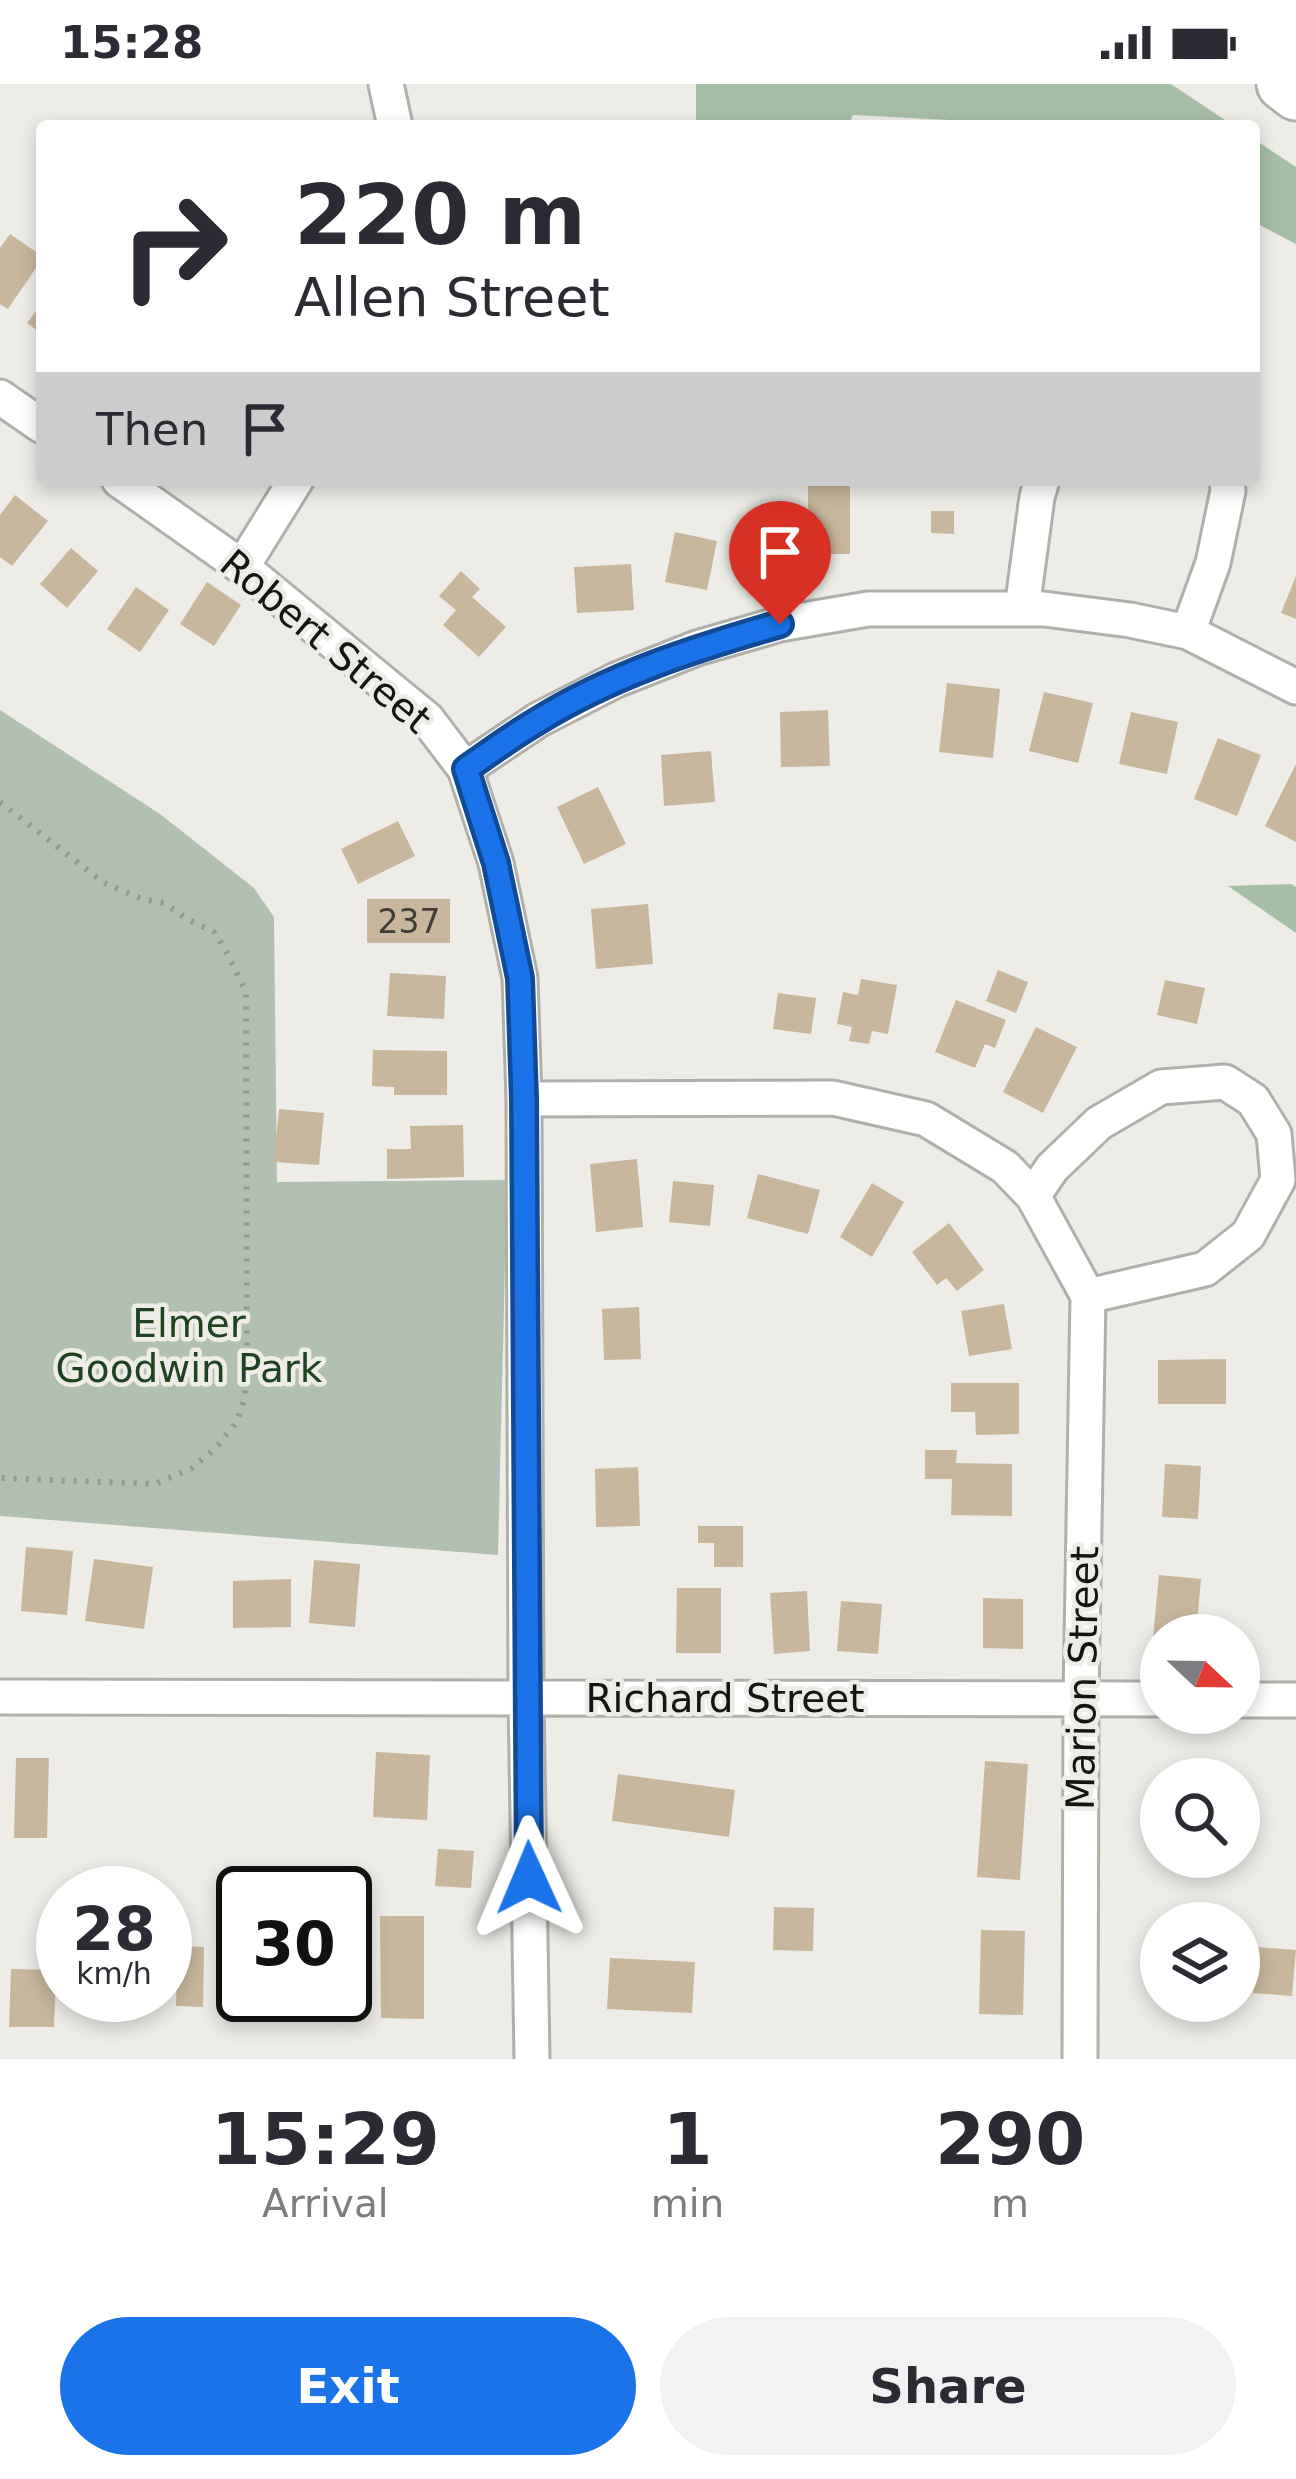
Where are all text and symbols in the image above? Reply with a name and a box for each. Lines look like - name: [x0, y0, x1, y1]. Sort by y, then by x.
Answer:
- text: 15:28: [60, 16, 203, 69]
- text: 220 m: [294, 166, 586, 264]
- icon: right: [96, 168, 252, 324]
- text: Allen Street: [294, 266, 610, 329]
- icon: arrive: [232, 396, 298, 462]
- text: Then: [96, 403, 208, 456]
- pin: [729, 501, 831, 624]
- icon: arrive: [747, 519, 813, 585]
- street label: Robert Street: [212, 541, 440, 742]
- house number: 237: [378, 902, 441, 941]
- park label: Elmer Goodwin Park: [56, 1301, 323, 1391]
- street label: Marion Street: [1058, 1546, 1107, 1810]
- north arrow: [1140, 1614, 1260, 1734]
- map controls: [1140, 1614, 1260, 2022]
- street label: Richard Street: [586, 1676, 865, 1721]
- button: search: [1140, 1758, 1260, 1878]
- position arrow: [466, 1815, 592, 1941]
- speed limit sign: 30: [216, 1866, 372, 2022]
- text: 28: [72, 1894, 156, 1964]
- button: layers: [1140, 1902, 1260, 2022]
- text: km/h: [76, 1956, 152, 1991]
- text: 15:29: [211, 2097, 440, 2181]
- text: 1: [662, 2097, 712, 2181]
- text: 290: [935, 2097, 1085, 2181]
- text: Arrival: [262, 2181, 389, 2226]
- text: min: [651, 2181, 724, 2226]
- text: m: [991, 2181, 1029, 2226]
- button: Exit: [60, 2317, 636, 2455]
- button: Share: [660, 2317, 1236, 2455]

